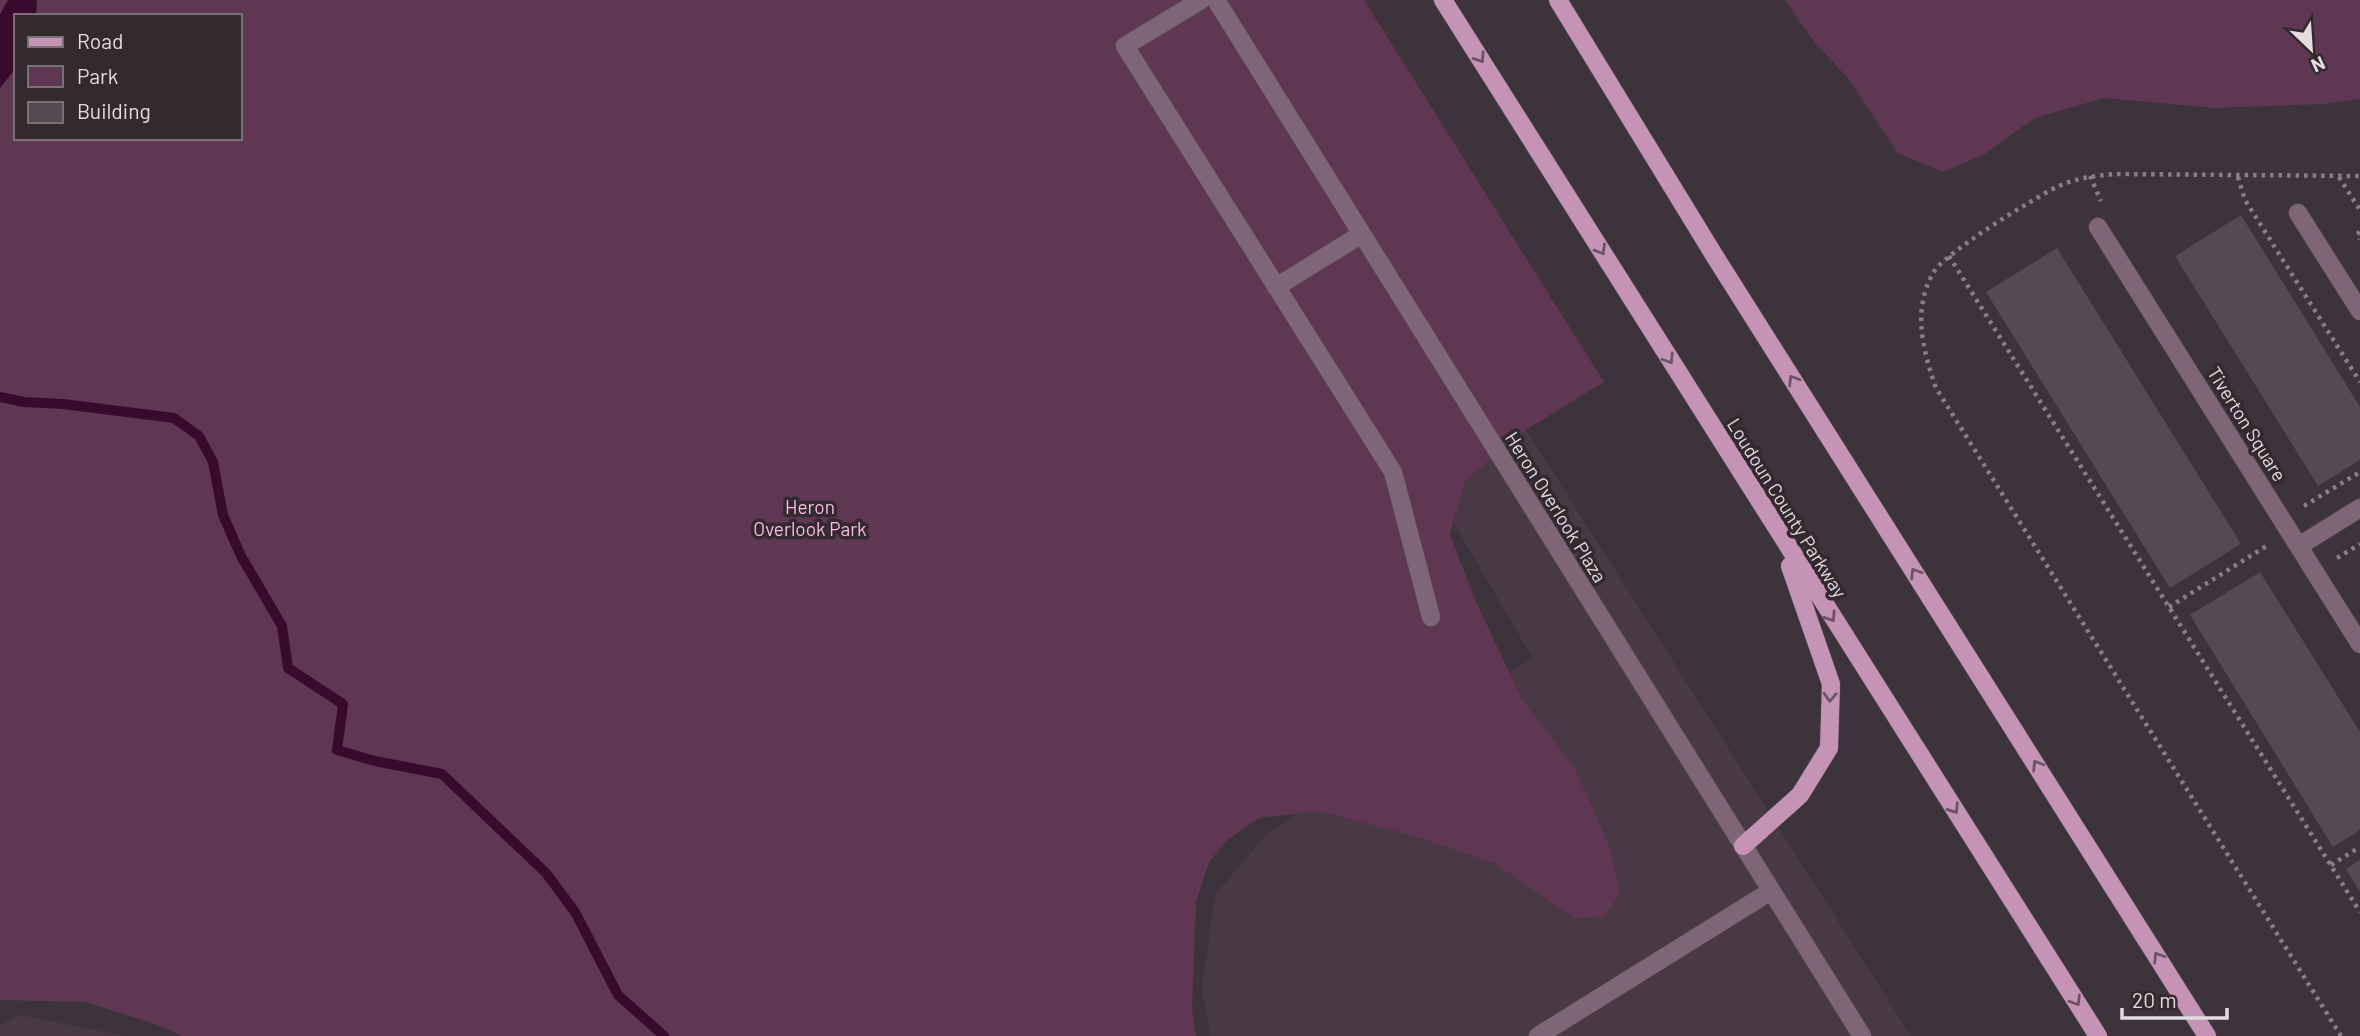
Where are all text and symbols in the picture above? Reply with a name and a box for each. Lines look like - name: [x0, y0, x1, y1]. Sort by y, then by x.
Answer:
- legend: [14, 14, 242, 140]
- north arrow: [2276, 14, 2346, 84]
- text: Road: [77, 28, 123, 53]
- one-way arrow: [1472, 50, 1485, 63]
- text: N: [2308, 52, 2329, 78]
- text: Park: [77, 63, 118, 88]
- text: Building: [77, 98, 151, 123]
- one-way arrow: [1593, 242, 1606, 255]
- one-way arrow: [1660, 351, 1673, 364]
- street label: Tiverton Square: [2203, 362, 2292, 485]
- one-way arrow: [1789, 375, 1802, 388]
- street label: Loudoun County Parkway: [1723, 414, 1852, 602]
- street label: Heron Overlook Plaza: [1501, 427, 1612, 586]
- park label: Heron Overlook Park: [753, 495, 867, 540]
- one-way arrow: [1910, 567, 1923, 580]
- one-way arrow: [1823, 609, 1836, 622]
- one-way arrow: [1823, 692, 1838, 703]
- one-way arrow: [2032, 760, 2045, 773]
- one-way arrow: [1946, 801, 1958, 814]
- one-way arrow: [2154, 952, 2167, 965]
- scale bar: [2122, 976, 2227, 1020]
- text: 20 m: [2132, 987, 2177, 1012]
- one-way arrow: [2068, 994, 2081, 1007]

